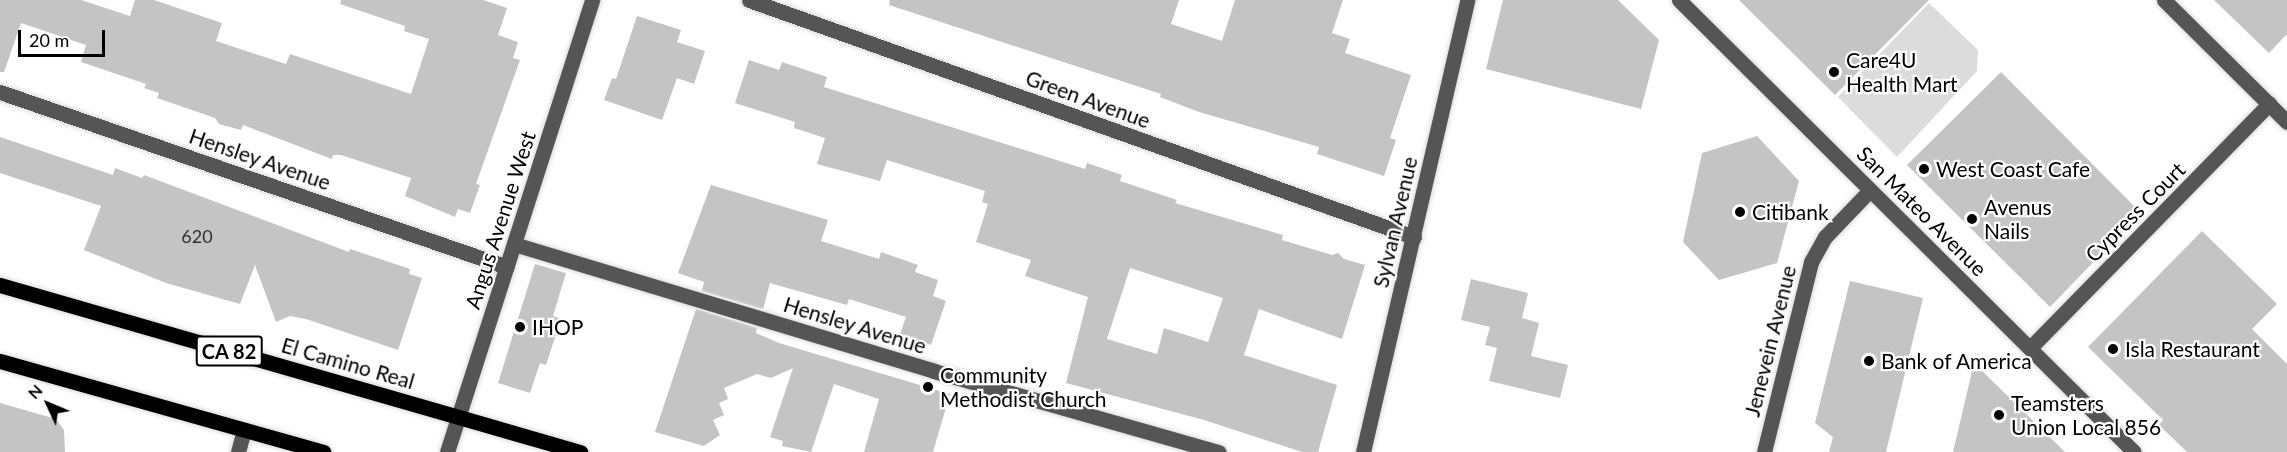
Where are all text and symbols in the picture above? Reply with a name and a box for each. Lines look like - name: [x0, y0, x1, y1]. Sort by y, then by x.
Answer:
- scale bar: [21, 18, 108, 56]
- text: 20 m: [29, 29, 69, 51]
- place label: Care4U Health Mart: [1846, 47, 1958, 97]
- street label: Green Avenue: [1022, 65, 1154, 133]
- marker: Care4U Health Mart: [1827, 65, 1841, 79]
- street label: Hensley Avenue: [185, 123, 335, 195]
- street label: Angus Avenue West: [459, 128, 541, 312]
- street label: San Mateo Avenue: [1852, 141, 1992, 281]
- street label: Sylvan Avenue: [1368, 154, 1422, 290]
- place label: West Coast Cafe: [1936, 156, 2090, 182]
- street label: Cypress Court: [2080, 157, 2190, 267]
- marker: West Coast Cafe: [1917, 162, 1931, 176]
- place label: Avenus Nails: [1984, 194, 2052, 244]
- place label: Citibank: [1752, 199, 1829, 225]
- marker: Citibank: [1733, 205, 1747, 219]
- marker: Avenus Nails: [1965, 212, 1979, 226]
- house number: 620: [181, 225, 213, 247]
- street label: Jenevein Avenue: [1739, 263, 1801, 419]
- street label: Hensley Avenue: [780, 291, 930, 359]
- place label: IHOP: [532, 314, 583, 340]
- marker: IHOP: [513, 320, 527, 334]
- street label: El Camino Real: [279, 332, 417, 394]
- road number: CA 82: [194, 334, 264, 368]
- place label: Isla Restaurant: [2125, 336, 2260, 362]
- marker: Isla Restaurant: [2106, 342, 2120, 356]
- place label: Bank of America: [1881, 348, 2033, 374]
- marker: Bank of America: [1862, 354, 1876, 368]
- place label: Community Methodist Church: [940, 362, 1107, 412]
- north arrow: [18, 374, 78, 434]
- text: N: [24, 380, 46, 402]
- marker: Community Methodist Church: [921, 380, 935, 394]
- place label: Teamsters Union Local 856: [2011, 390, 2161, 440]
- marker: Teamsters Union Local 856: [1992, 408, 2006, 422]

